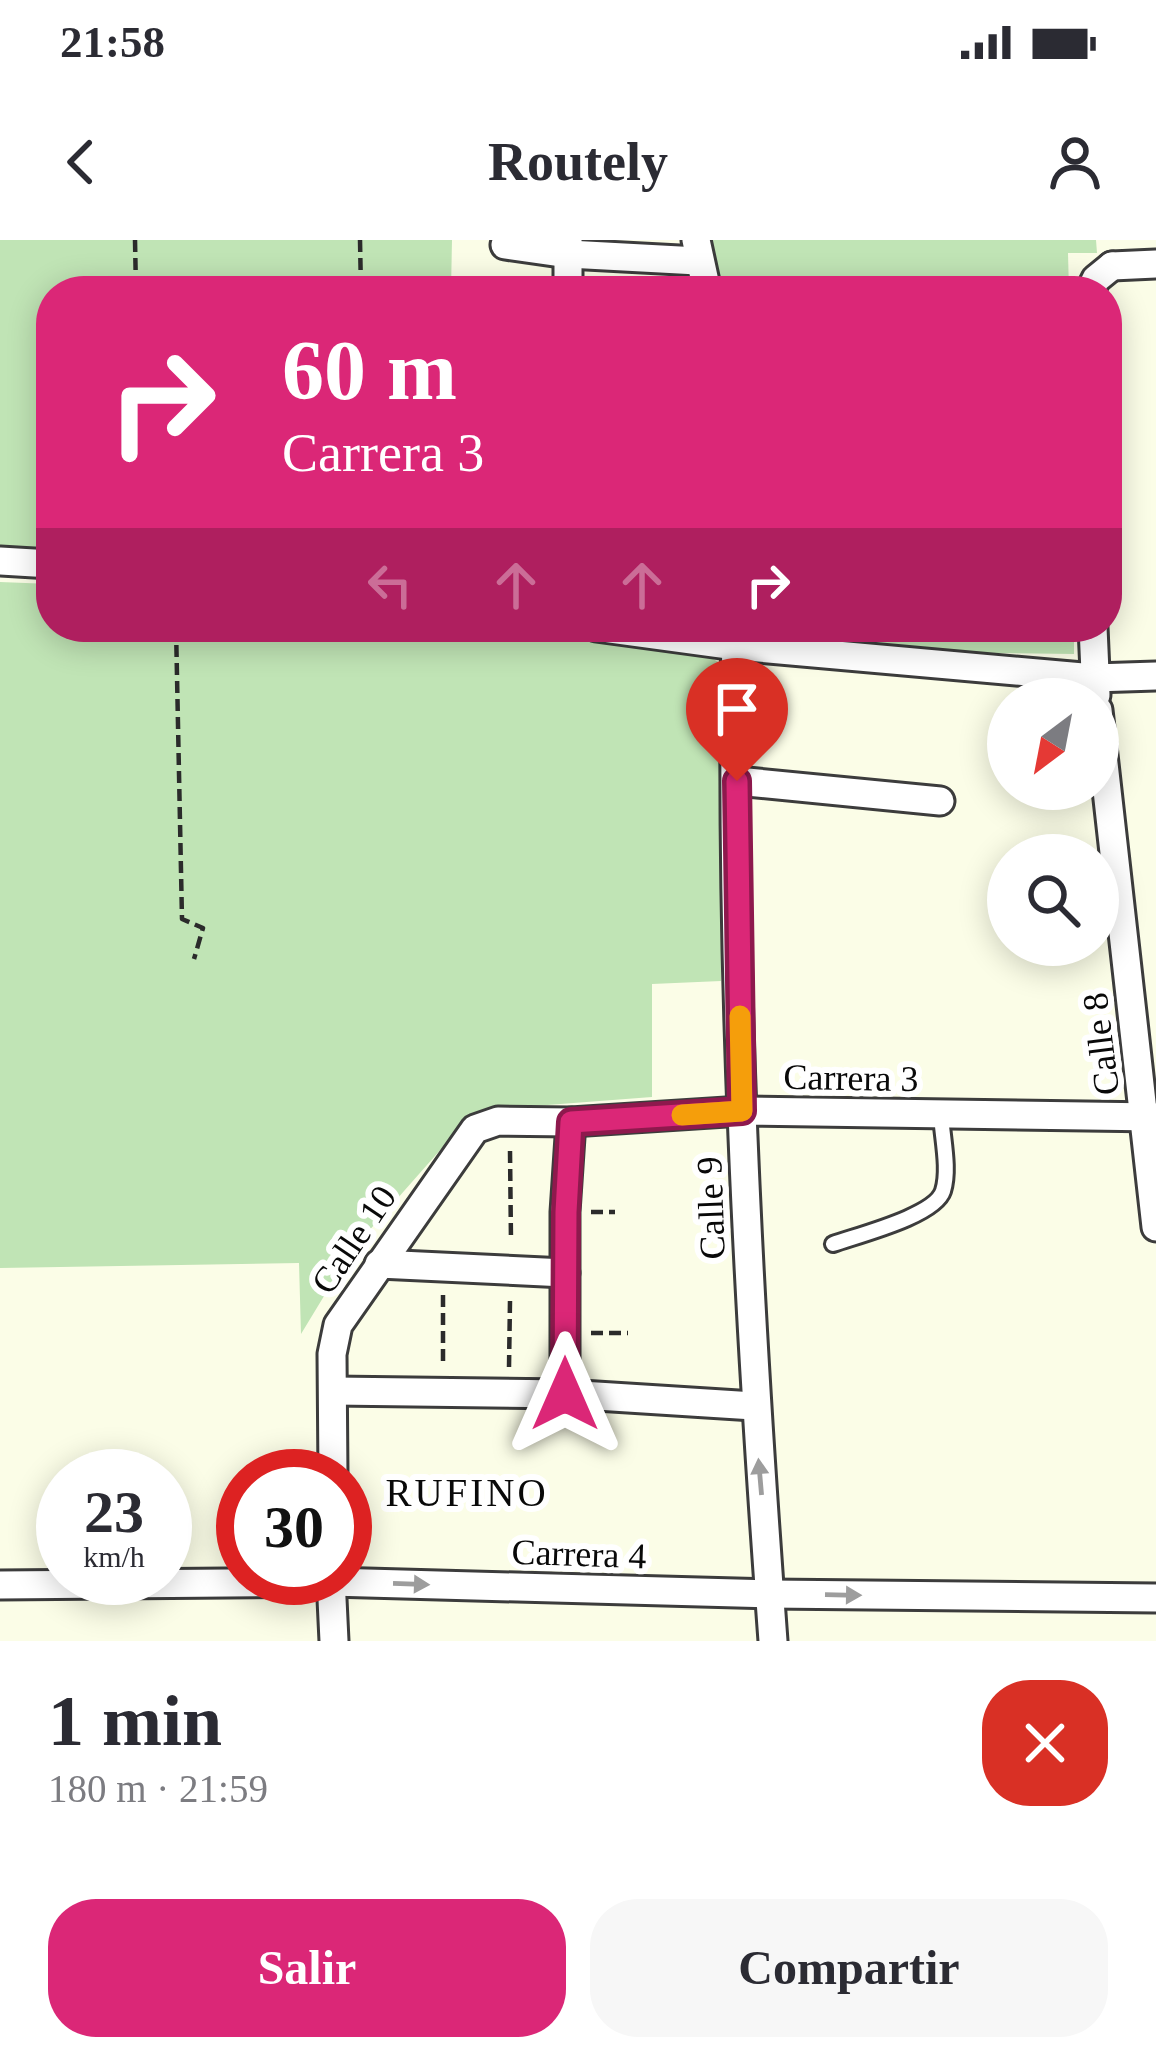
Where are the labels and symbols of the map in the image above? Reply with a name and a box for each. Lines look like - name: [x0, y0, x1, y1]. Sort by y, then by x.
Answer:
- pin: [686, 658, 788, 781]
- north arrow: [987, 678, 1119, 810]
- street label: Calle 8: [1075, 990, 1127, 1097]
- street label: Carrera 3: [783, 1057, 919, 1099]
- street label: Calle 9: [689, 1156, 733, 1260]
- street label: Calle 10: [303, 1178, 404, 1301]
- position arrow: [502, 1331, 628, 1457]
- speed limit sign: 30: [216, 1449, 372, 1605]
- one-way arrow: [750, 1458, 769, 1495]
- district label: RUFINO: [385, 1471, 549, 1514]
- street label: Carrera 4: [511, 1532, 647, 1576]
- one-way arrow: [393, 1575, 431, 1594]
- one-way arrow: [825, 1585, 863, 1604]

